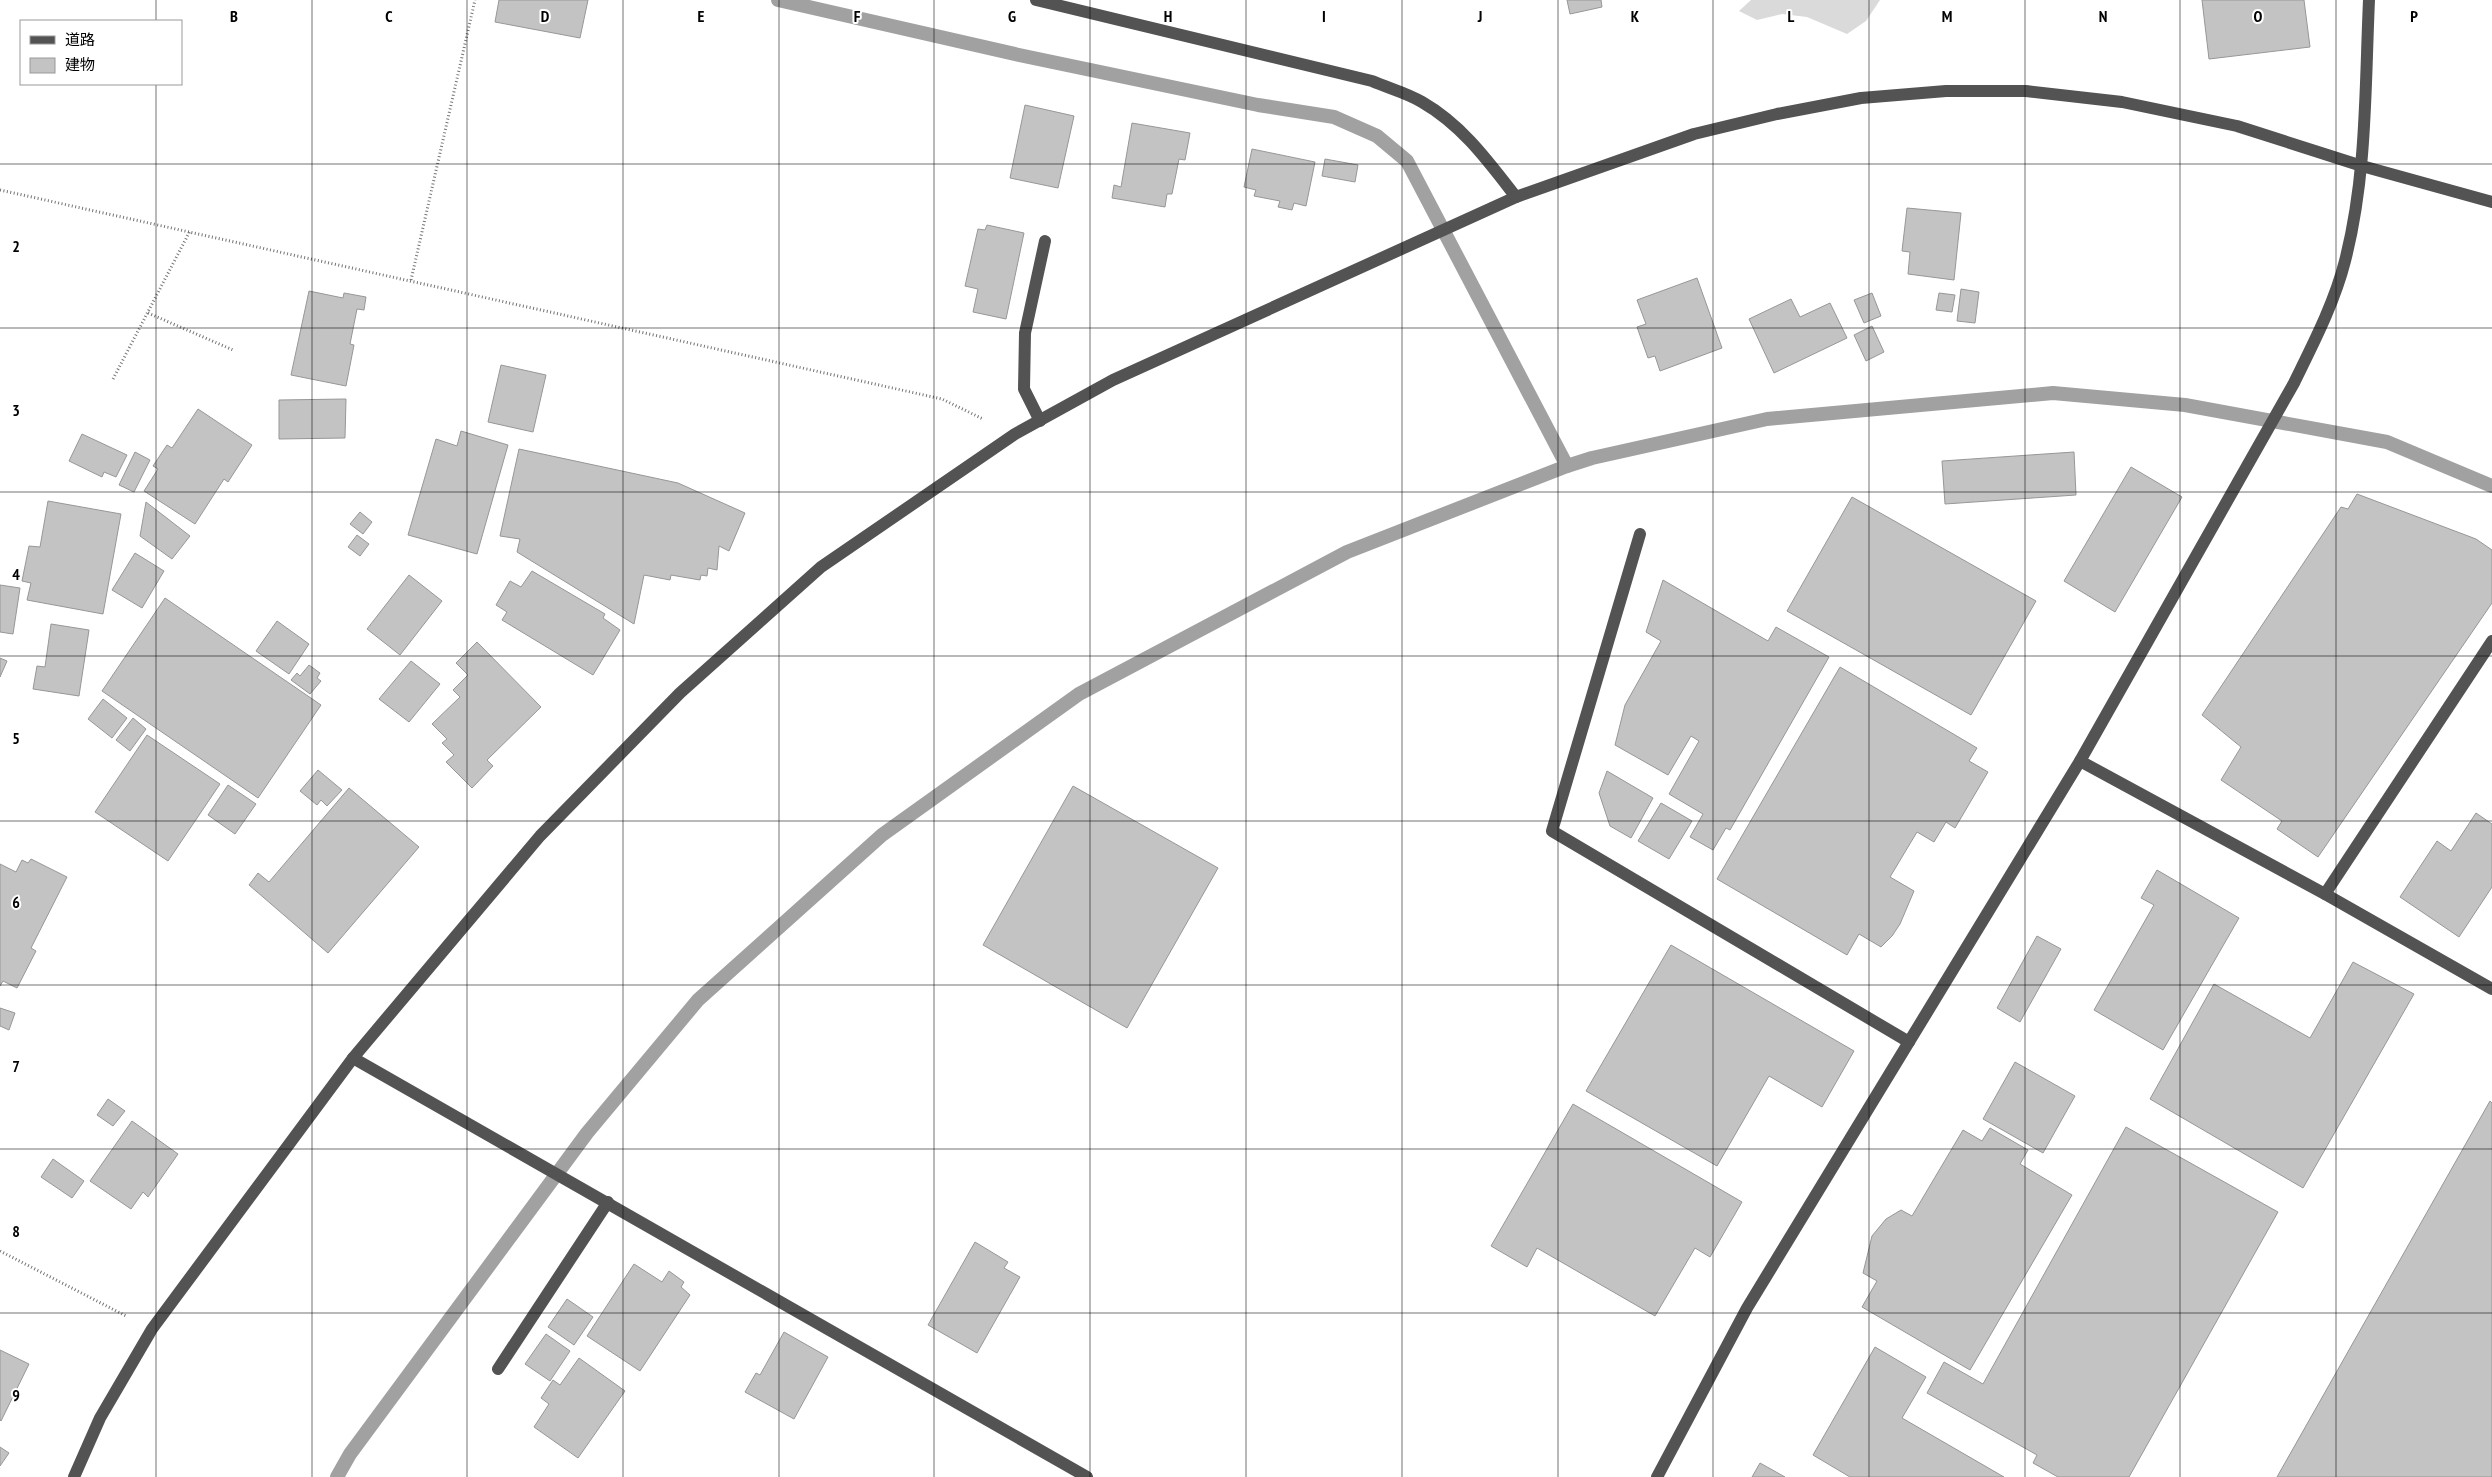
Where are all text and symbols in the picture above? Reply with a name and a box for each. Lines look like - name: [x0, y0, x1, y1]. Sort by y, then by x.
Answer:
- text: B: [230, 6, 238, 26]
- text: C: [385, 6, 393, 26]
- text: D: [541, 6, 550, 26]
- text: E: [698, 6, 705, 26]
- text: F: [854, 6, 861, 26]
- text: G: [1008, 6, 1016, 26]
- text: H: [1164, 6, 1172, 26]
- text: I: [1322, 6, 1326, 26]
- text: J: [1477, 6, 1482, 26]
- text: K: [1631, 6, 1640, 26]
- text: L: [1788, 6, 1795, 26]
- text: M: [1942, 6, 1952, 26]
- text: N: [2099, 6, 2107, 26]
- text: O: [2254, 6, 2263, 26]
- text: P: [2410, 6, 2418, 26]
- legend: [20, 20, 182, 85]
- text: 道路: [65, 30, 95, 49]
- text: 建物: [65, 55, 95, 74]
- text: 2: [12, 236, 20, 256]
- text: 3: [12, 400, 20, 420]
- text: 4: [12, 564, 20, 584]
- text: 5: [12, 728, 20, 748]
- text: 6: [12, 892, 20, 912]
- text: 7: [12, 1056, 20, 1076]
- text: 8: [12, 1221, 20, 1241]
- text: 9: [12, 1385, 20, 1405]

